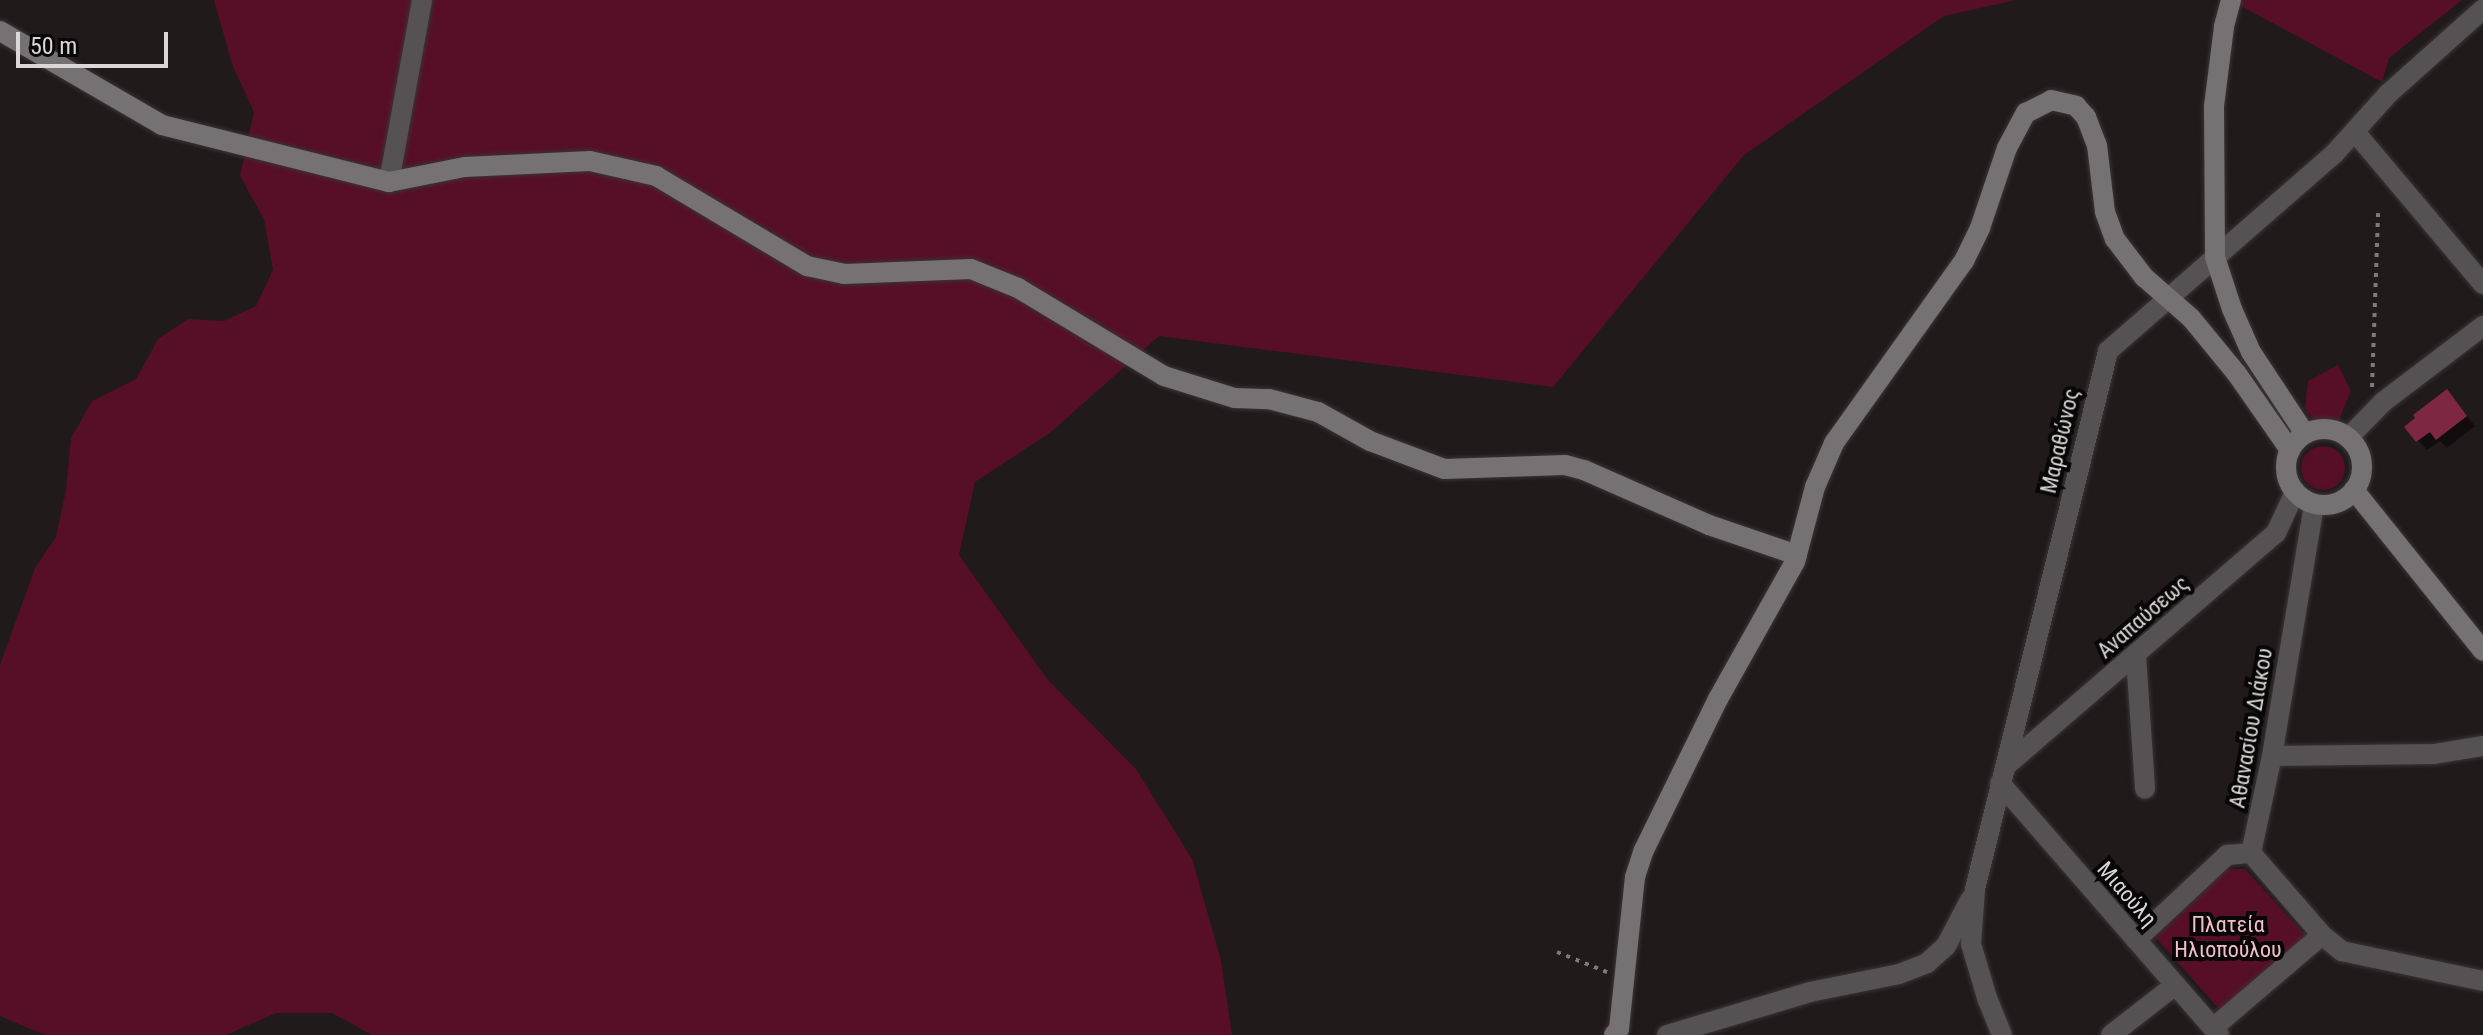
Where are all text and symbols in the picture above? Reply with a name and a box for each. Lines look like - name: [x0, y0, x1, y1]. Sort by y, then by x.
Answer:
- scale bar: [20, 16, 172, 66]
- text: 50 m: [30, 32, 77, 60]
- street label: Μαραθώνος: [2035, 386, 2085, 496]
- street label: Αναπαύσεως: [2092, 570, 2194, 664]
- street label: Αθανασίου Διάκου: [2224, 646, 2278, 810]
- street label: Μιαούλη: [2092, 856, 2162, 932]
- park label: Πλατεία Ηλιοπούλου: [2174, 911, 2282, 962]

